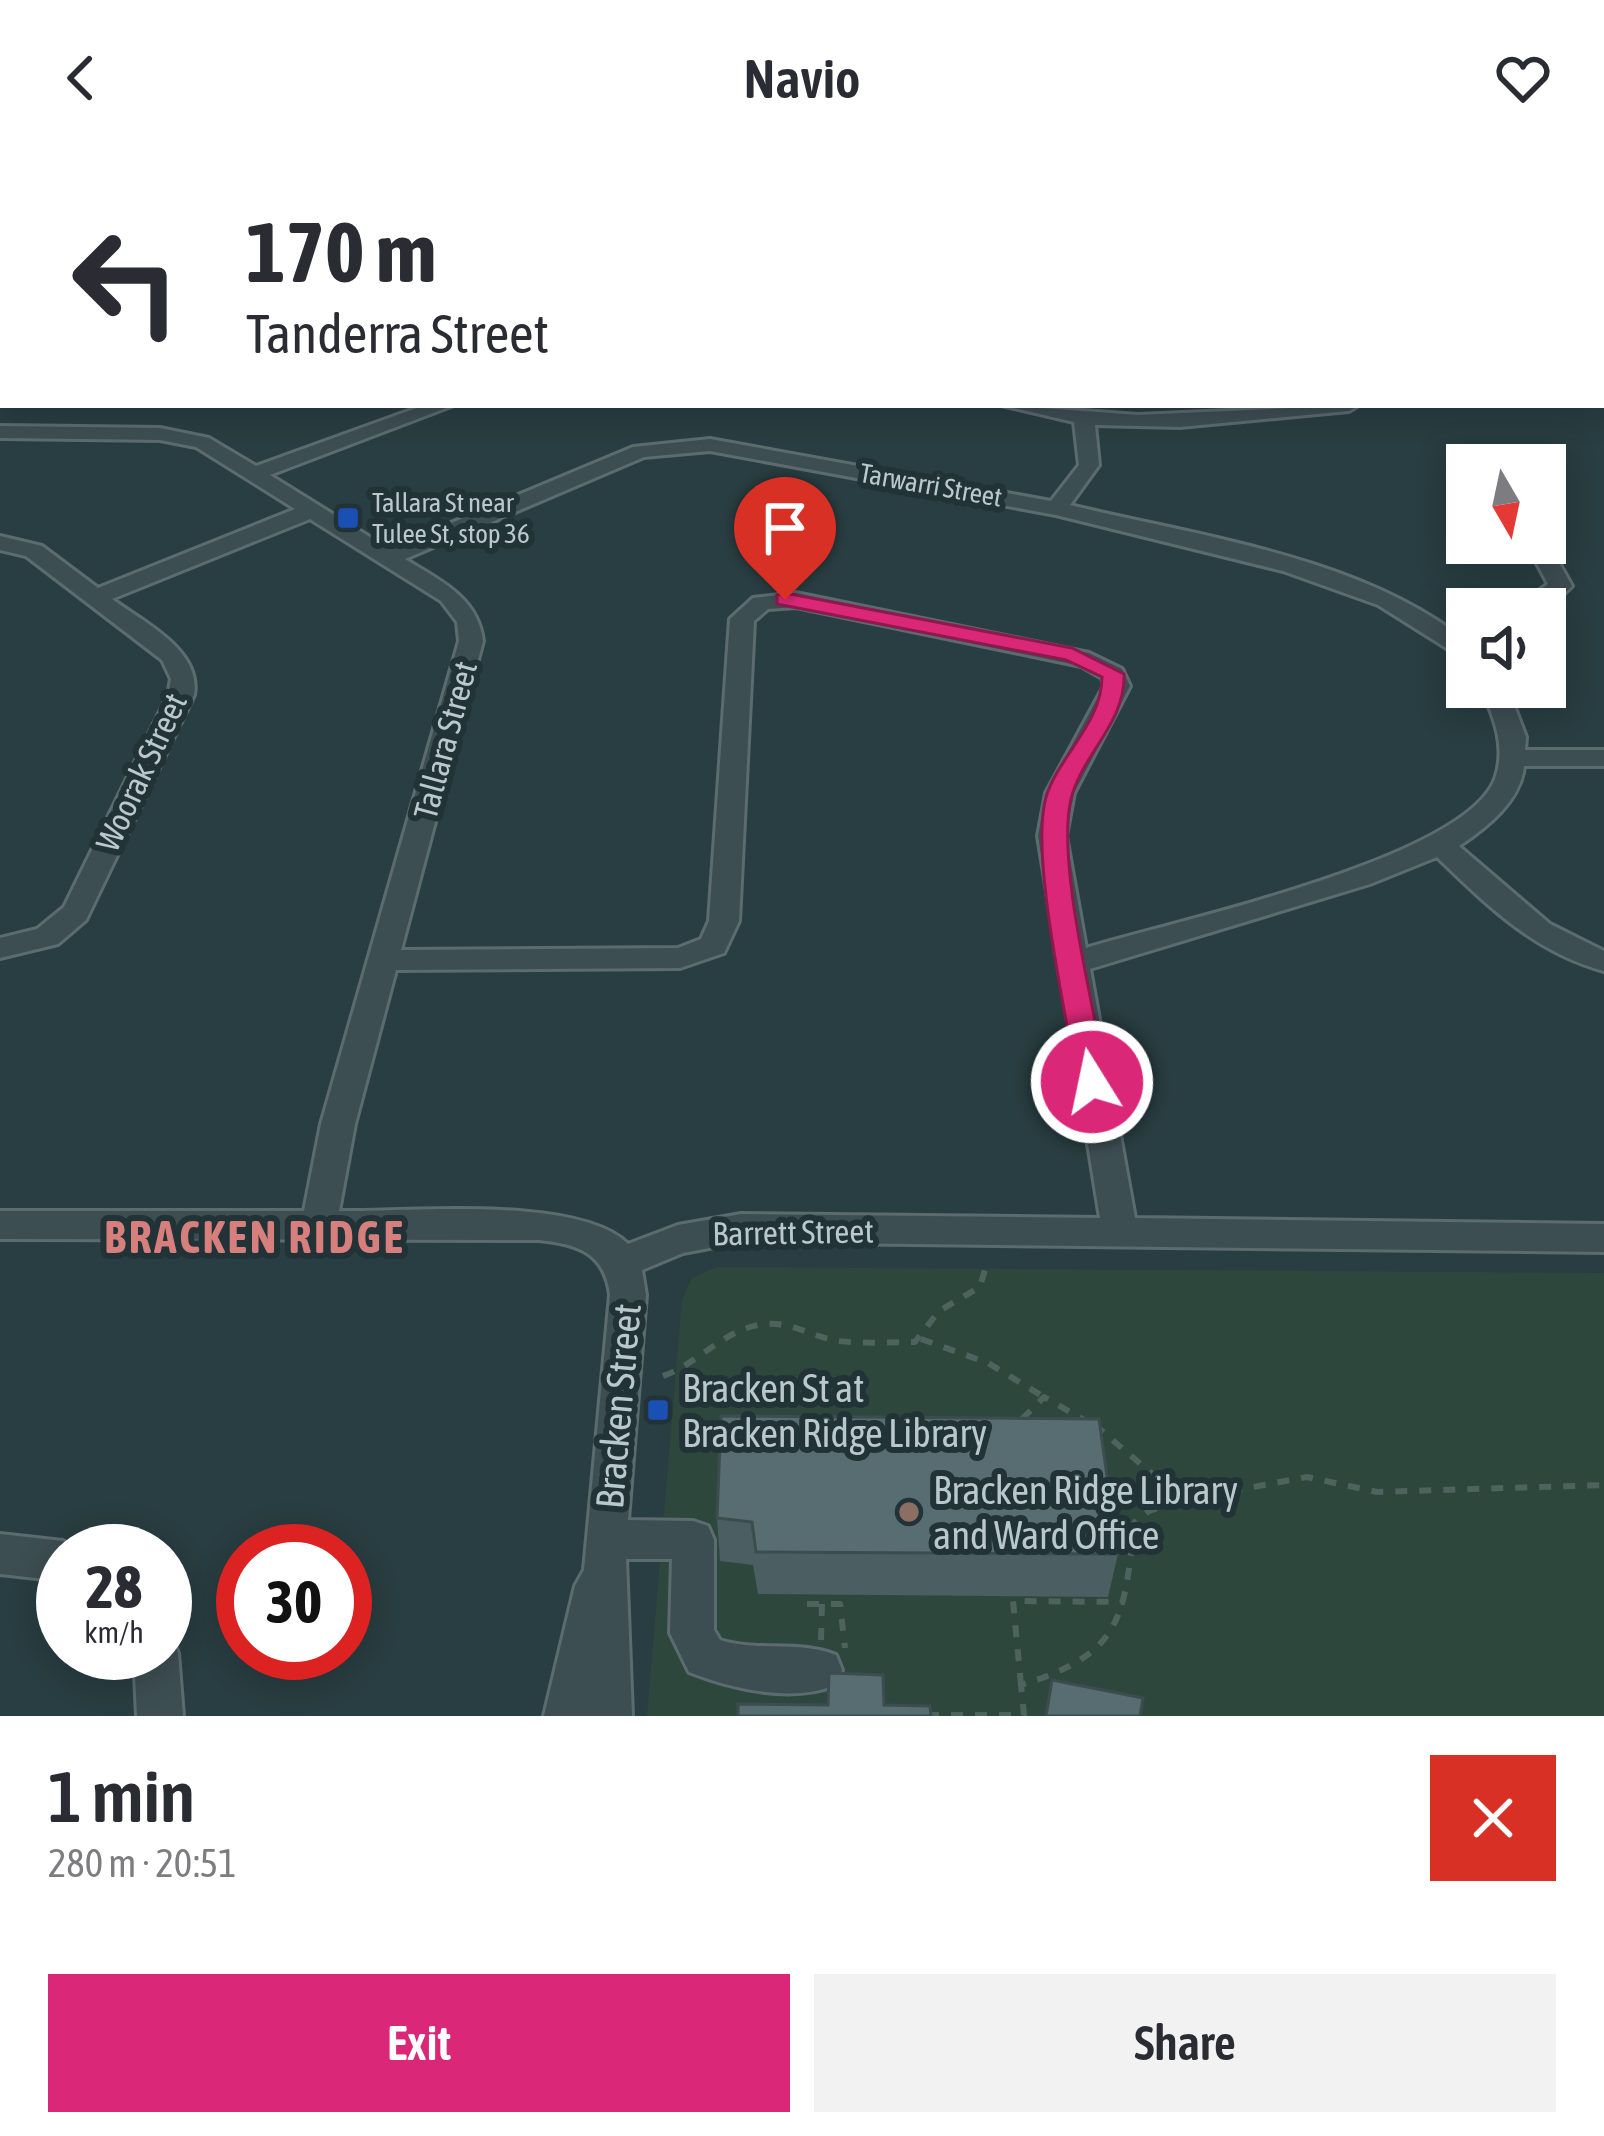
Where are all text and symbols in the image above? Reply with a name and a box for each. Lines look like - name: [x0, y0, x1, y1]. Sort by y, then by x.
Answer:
- icon: back: [48, 45, 114, 111]
- icon: heart: [1490, 45, 1556, 111]
- text: Navio: [743, 48, 861, 109]
- icon: left: [48, 204, 204, 360]
- text: 170 m: [246, 204, 436, 300]
- text: Tanderra Street: [246, 303, 549, 364]
- north arrow: [1446, 444, 1566, 564]
- map controls: [1446, 444, 1566, 708]
- street label: Tarwarri Street: [857, 457, 1005, 513]
- pin: [734, 477, 836, 600]
- place label: Tallara St near Tulee St, stop 36: [372, 487, 530, 549]
- icon: arrive: [752, 495, 818, 561]
- marker: Tallara St near Tulee St, stop 36: [335, 505, 361, 531]
- button: sound: [1446, 588, 1566, 708]
- street label: Tallara Street: [406, 657, 484, 823]
- street label: Woorak Street: [88, 687, 194, 857]
- position arrow: [1029, 1019, 1155, 1145]
- district label: BRACKEN RIDGE: [104, 1211, 406, 1263]
- street label: Barrett Street: [712, 1212, 874, 1252]
- street label: Bracken Street: [587, 1302, 649, 1510]
- place label: Bracken St at Bracken Ridge Library: [682, 1366, 987, 1455]
- marker: Bracken St at Bracken Ridge Library: [645, 1397, 671, 1423]
- place label: Bracken Ridge Library and Ward Office: [933, 1468, 1238, 1557]
- marker: Bracken Ridge Library and Ward Office: [896, 1499, 922, 1525]
- speed limit sign: 30: [216, 1524, 372, 1680]
- text: 28: [86, 1552, 142, 1621]
- text: km/h: [84, 1615, 144, 1649]
- text: 1 min: [48, 1755, 195, 1837]
- button: close: [1430, 1755, 1556, 1881]
- text: 280 m · 20:51: [48, 1841, 237, 1885]
- button: Exit: [48, 1974, 790, 2112]
- button: Share: [814, 1974, 1556, 2112]

